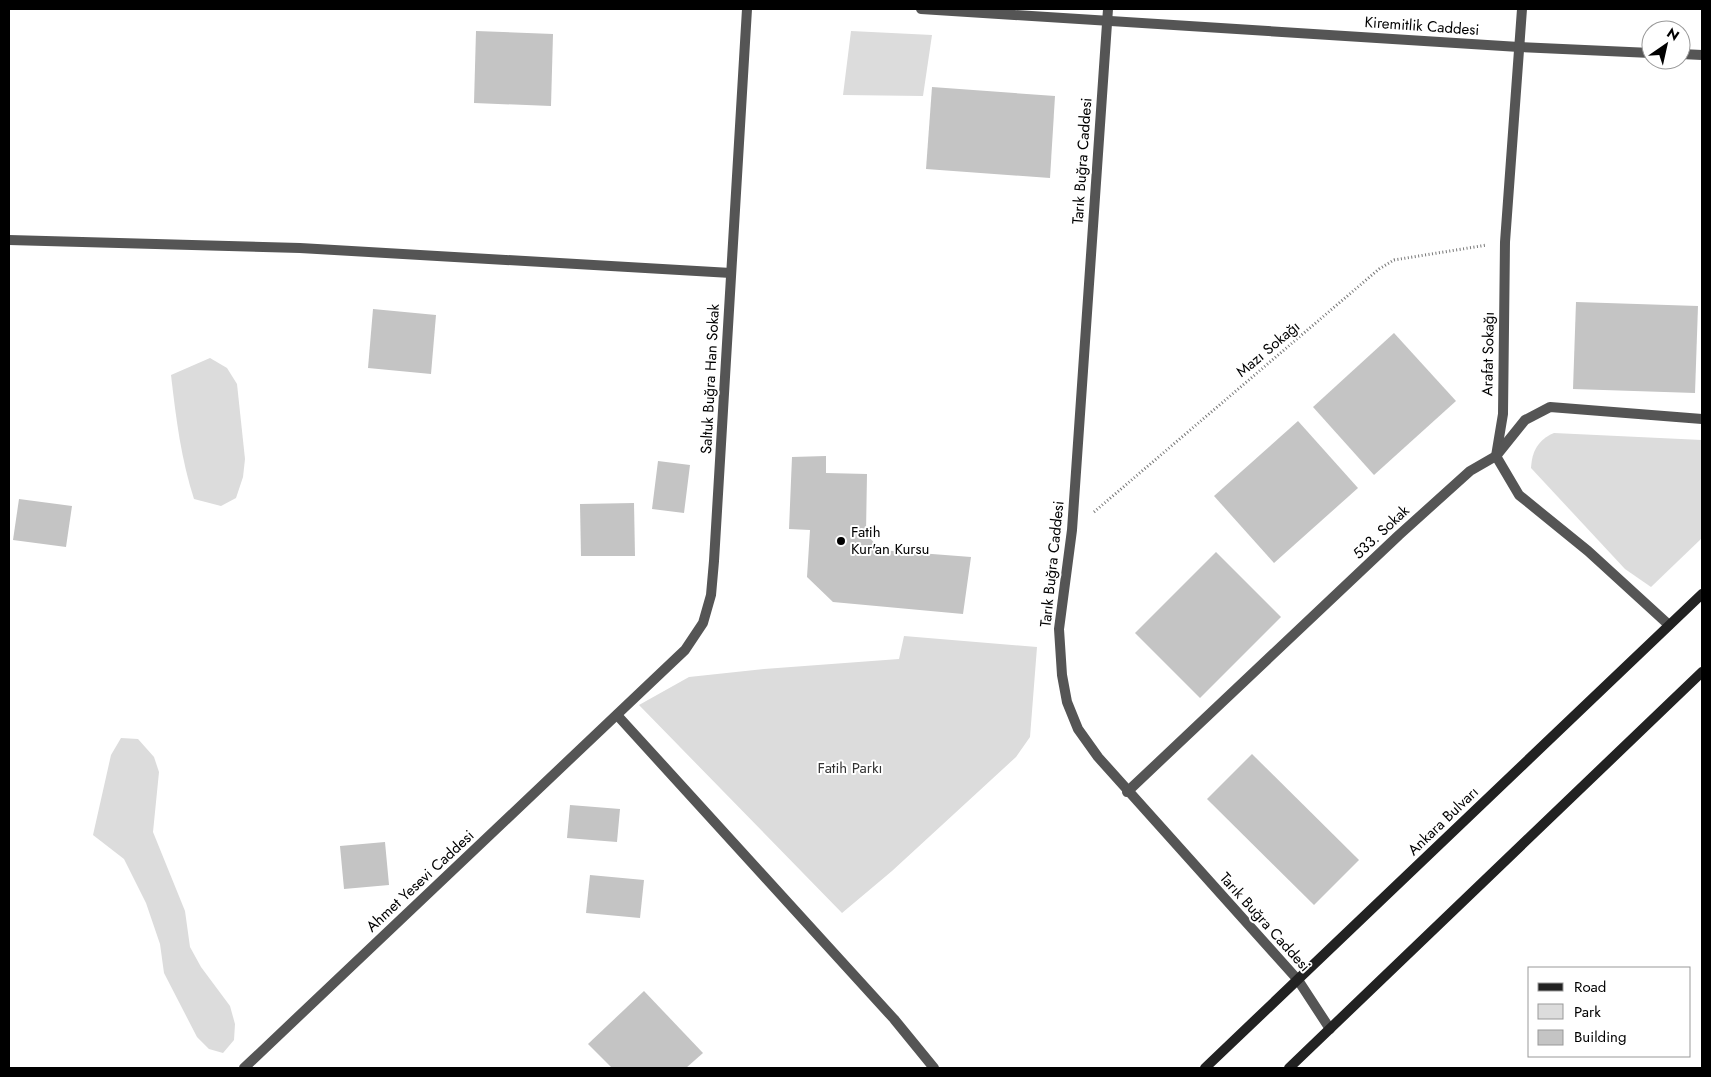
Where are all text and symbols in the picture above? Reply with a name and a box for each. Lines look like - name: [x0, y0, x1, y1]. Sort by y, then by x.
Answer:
- street label: Kiremitlik Caddesi: [1364, 11, 1480, 41]
- north arrow: [1641, 20, 1691, 70]
- text: N: [1663, 23, 1683, 46]
- street label: Tarık Buğra Caddesi: [1067, 97, 1097, 225]
- street label: Saltuk Buğra Han Sokak: [695, 303, 725, 455]
- street label: Arafat Sokağı: [1476, 312, 1500, 396]
- street label: Mazı Sokağı: [1231, 316, 1305, 382]
- street label: Tarık Buğra Caddesi: [1034, 500, 1070, 628]
- street label: 533. Sokak: [1348, 500, 1415, 564]
- place label: Fatih Kur'an Kursu: [851, 521, 929, 560]
- marker: Fatih Kur'an Kursu: [835, 535, 847, 547]
- park label: Fatih Parkı: [818, 757, 882, 779]
- street label: Ankara Bulvarı: [1403, 781, 1483, 861]
- street label: Ahmet Yesevi Caddesi: [361, 825, 479, 937]
- street label: Tarık Buğra Caddesi: [1214, 868, 1316, 976]
- legend: [1528, 967, 1691, 1057]
- text: Road: [1574, 976, 1606, 998]
- text: Park: [1574, 1001, 1601, 1023]
- text: Building: [1574, 1026, 1626, 1048]

